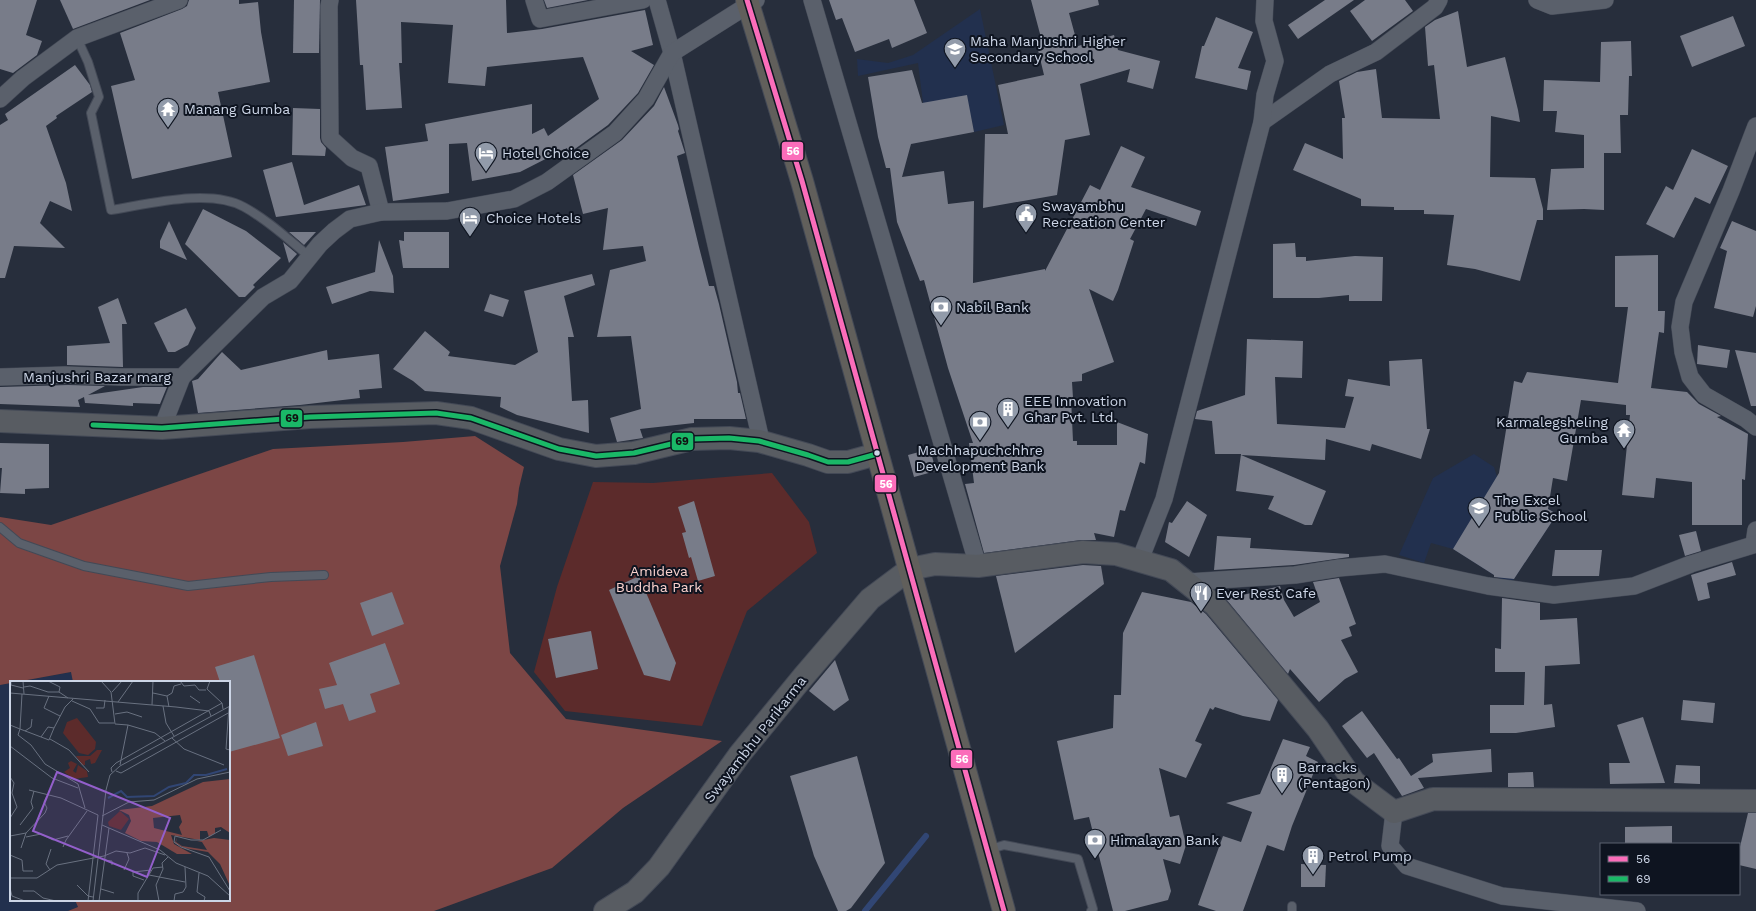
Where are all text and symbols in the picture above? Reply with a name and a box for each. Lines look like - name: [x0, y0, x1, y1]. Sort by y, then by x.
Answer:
- place label: Maha Manjushri Higher Secondary School: [970, 33, 1126, 65]
- school or university icon: Maha Manjushri Higher Secondary School: [942, 36, 968, 69]
- temple icon: Manang Gumba: [155, 96, 181, 129]
- place label: Manang Gumba: [184, 101, 290, 117]
- hotel icon: Hotel Choice: [473, 140, 499, 173]
- line badge: 56: [781, 141, 804, 161]
- place label: Hotel Choice: [502, 145, 589, 161]
- text: 56: [786, 145, 800, 158]
- place label: Swayambhu Recreation Center: [1042, 198, 1166, 230]
- public building icon: Swayambhu Recreation Center: [1013, 201, 1039, 234]
- hotel icon: Choice Hotels: [457, 205, 483, 238]
- place label: Choice Hotels: [486, 210, 581, 226]
- bank icon: Nabil Bank: [928, 294, 954, 327]
- place label: Nabil Bank: [956, 299, 1029, 315]
- street label: Manjushri Bazar marg: [23, 369, 171, 385]
- place label: EEE Innovation Ghar Pvt. Ltd.: [1024, 393, 1127, 425]
- building icon: EEE Innovation Ghar Pvt. Ltd.: [995, 396, 1021, 429]
- line badge: 69: [280, 409, 303, 428]
- bank icon: Machhapuchchhre Development Bank: [967, 409, 993, 442]
- text: 69: [285, 412, 299, 425]
- place label: Karmalegsheling Gumba: [1496, 414, 1609, 446]
- temple icon: Karmalegsheling Gumba: [1611, 417, 1637, 450]
- line badge: 69: [671, 432, 694, 451]
- text: 69: [675, 435, 689, 448]
- place label: Machhapuchchhre Development Bank: [915, 442, 1045, 474]
- unlabelled marker: [872, 448, 882, 458]
- line badge: 56: [874, 474, 897, 493]
- text: 56: [879, 478, 893, 491]
- place label: The Excel Public School: [1494, 492, 1588, 524]
- school or university icon: The Excel Public School: [1466, 495, 1492, 528]
- park label: Amideva Buddha Park: [616, 563, 702, 595]
- restaurant icon: Ever Rest Cafe: [1188, 580, 1214, 613]
- place label: Ever Rest Cafe: [1216, 585, 1316, 601]
- street label: Swayambhu Parikarma: [701, 673, 809, 805]
- inset map: [10, 681, 230, 901]
- line badge: 56: [950, 749, 973, 769]
- text: 56: [955, 753, 969, 766]
- place label: Barracks (Pentagon): [1298, 759, 1371, 791]
- building icon: Barracks (Pentagon): [1269, 762, 1295, 795]
- bank icon: Himalayan Bank: [1082, 827, 1108, 860]
- place label: Himalayan Bank: [1110, 832, 1219, 848]
- building icon: Petrol Pump: [1300, 843, 1326, 876]
- legend: [1600, 843, 1740, 895]
- place label: Petrol Pump: [1328, 848, 1412, 864]
- text: 56: [1636, 852, 1650, 866]
- text: 69: [1636, 872, 1651, 886]

